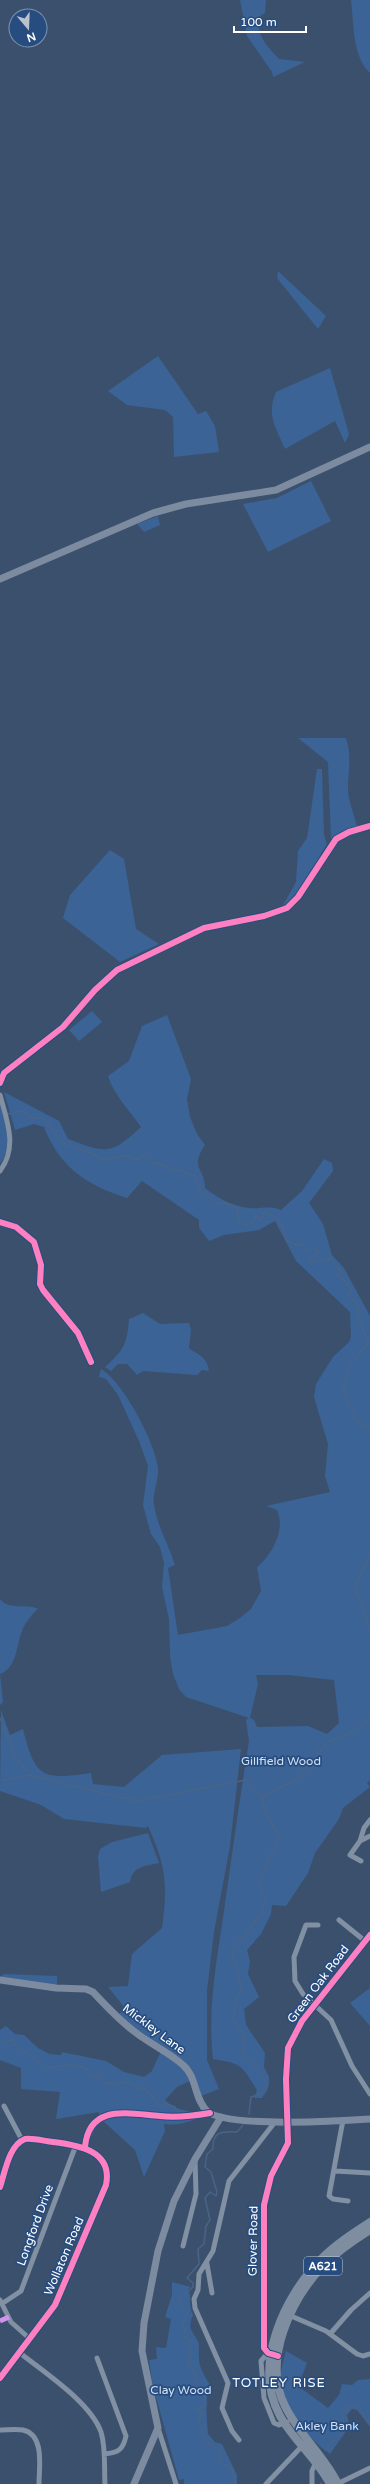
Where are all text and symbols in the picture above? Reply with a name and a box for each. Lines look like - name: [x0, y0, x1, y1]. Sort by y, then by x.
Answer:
- north arrow: [8, 8, 48, 48]
- scale bar: [234, 8, 306, 34]
- text: 100 m: [240, 15, 277, 29]
- text: N: [25, 29, 37, 45]
- park label: Gillfield Wood: [241, 1754, 321, 1768]
- street label: Green Oak Road: [284, 1942, 352, 2026]
- street label: Mickley Lane: [120, 2001, 188, 2057]
- street label: Longford Drive: [14, 2182, 56, 2267]
- street label: Glover Road: [245, 2206, 261, 2276]
- street label: Wollaton Road: [41, 2215, 87, 2297]
- road number: A621: [304, 2257, 342, 2275]
- district label: TOTLEY RISE: [232, 2375, 326, 2391]
- park label: Clay Wood: [150, 2383, 212, 2397]
- park label: Akley Bank: [295, 2419, 359, 2433]

